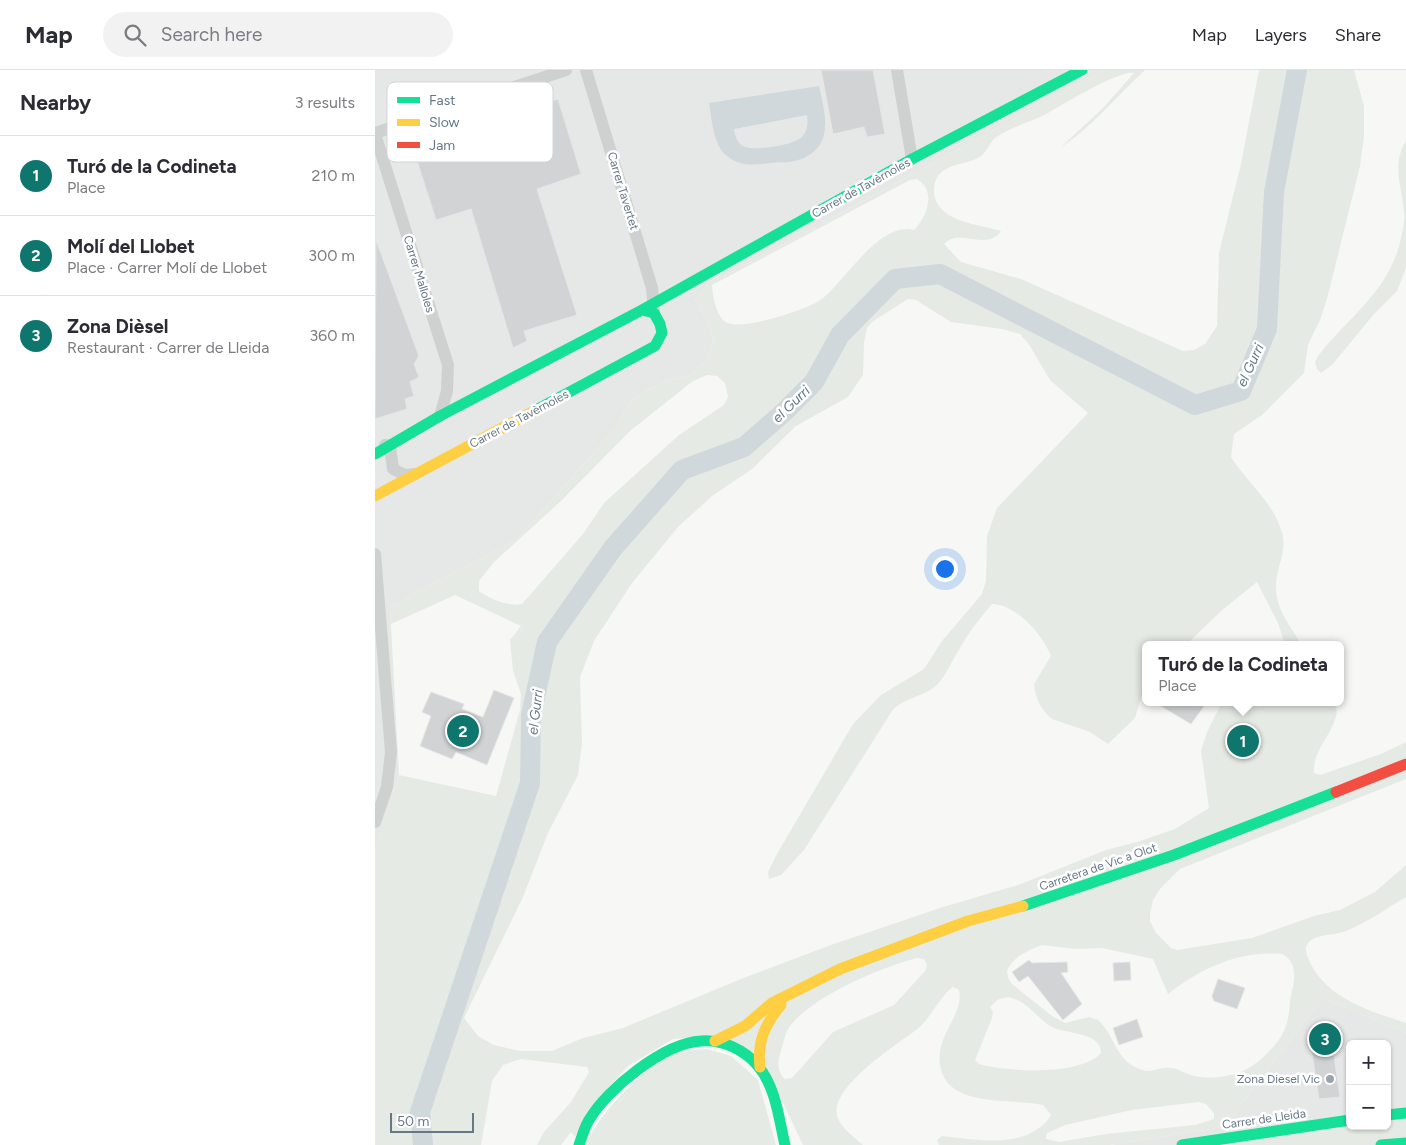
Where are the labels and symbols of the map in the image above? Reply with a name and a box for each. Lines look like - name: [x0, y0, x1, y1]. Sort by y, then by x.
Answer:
- legend: [387, 82, 553, 162]
- text: Fast: [429, 92, 455, 109]
- text: Slow: [429, 114, 460, 131]
- text: Jam: [429, 137, 455, 154]
- street label: Carrer Tavertet: [605, 150, 642, 232]
- street label: Carrer de Tavèrnoles: [809, 155, 913, 221]
- street label: Carrer Malloles: [401, 234, 437, 315]
- water label: el Gurri: [1233, 340, 1268, 389]
- water label: el Gurri: [769, 382, 814, 426]
- street label: Carrer de Tavèrnoles: [467, 387, 571, 451]
- your location: [932, 556, 958, 582]
- water label: el Gurri: [524, 688, 547, 736]
- pin: 2: [447, 712, 479, 750]
- pin: 1: [1227, 722, 1259, 760]
- street label: Carretera de Vic a Olot: [1037, 840, 1159, 894]
- pin: 3: [1309, 1020, 1341, 1058]
- place label: Zona Diesel Vic: [1237, 1072, 1320, 1086]
- marker: Zona Diesel Vic: [1324, 1073, 1336, 1085]
- street label: Carrer de Lleida: [1221, 1106, 1307, 1132]
- scale bar: [390, 1110, 474, 1133]

